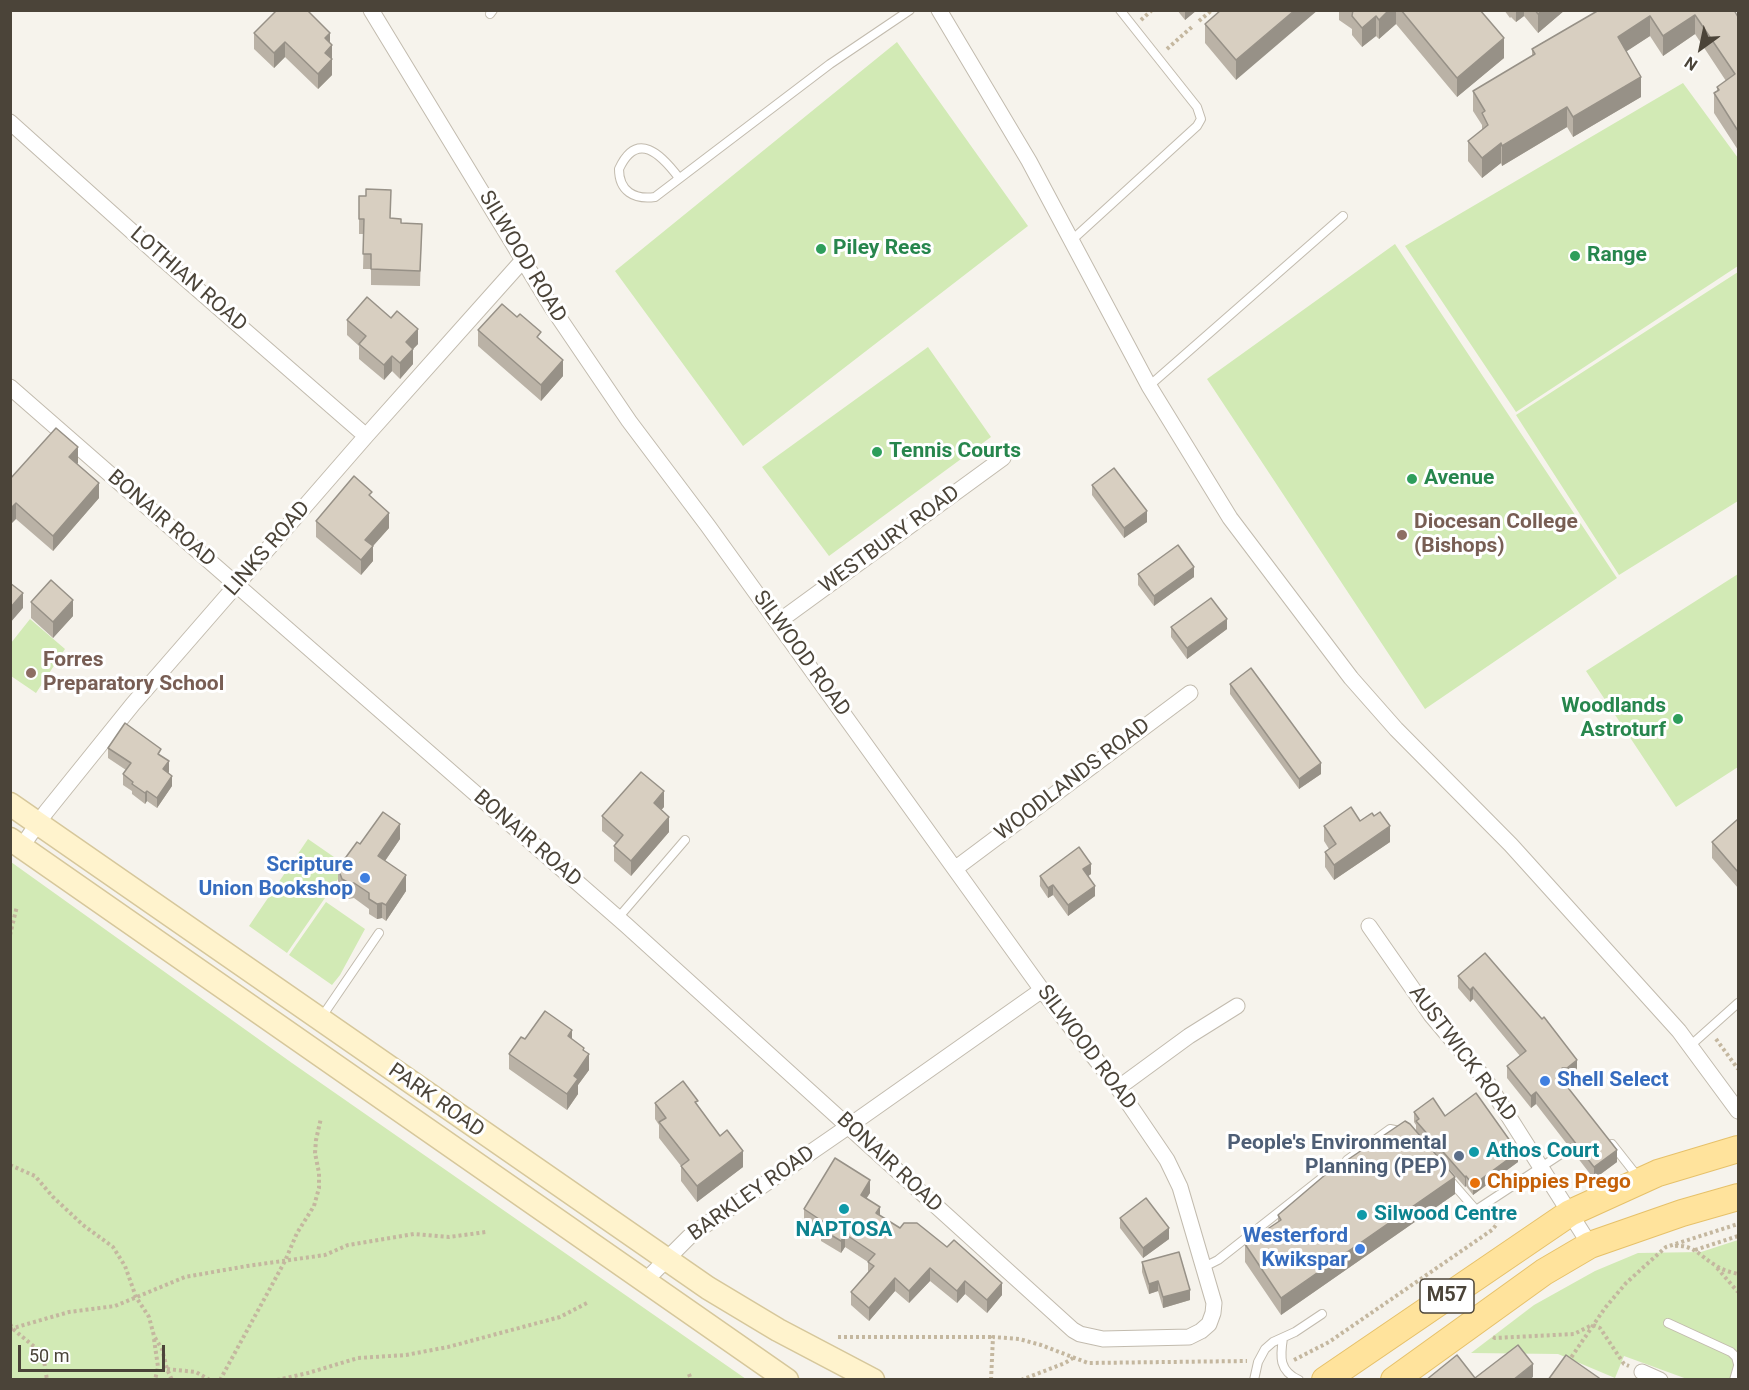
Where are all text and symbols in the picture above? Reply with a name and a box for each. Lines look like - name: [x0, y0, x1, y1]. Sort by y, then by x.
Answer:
- north arrow: [1671, 18, 1731, 78]
- text: N: [1681, 52, 1701, 75]
- street label: SILWOOD ROAD: [473, 187, 571, 327]
- street label: LOTHIAN ROAD: [124, 222, 252, 338]
- place label: Piley Rees: [833, 236, 932, 262]
- marker: Piley Rees: [814, 242, 828, 256]
- place label: Range: [1587, 243, 1647, 269]
- marker: Range: [1568, 249, 1582, 263]
- place label: Tennis Courts: [889, 439, 1021, 465]
- marker: Tennis Courts: [870, 445, 884, 459]
- street label: BONAIR ROAD: [102, 465, 220, 573]
- place label: Avenue: [1424, 466, 1494, 492]
- marker: Avenue: [1405, 472, 1419, 486]
- street label: WESTBURY ROAD: [815, 481, 965, 599]
- street label: LINKS ROAD: [220, 496, 316, 602]
- place label: Diocesan College (Bishops): [1414, 510, 1578, 560]
- marker: Diocesan College (Bishops): [1395, 528, 1409, 542]
- street label: SILWOOD ROAD: [747, 586, 855, 722]
- place label: Forres Preparatory School: [43, 648, 224, 698]
- marker: Forres Preparatory School: [24, 666, 38, 680]
- place label: Woodlands Astroturf: [1561, 694, 1666, 744]
- marker: Woodlands Astroturf: [1671, 712, 1685, 726]
- street label: WOODLANDS ROAD: [991, 713, 1155, 847]
- street label: BONAIR ROAD: [468, 785, 586, 893]
- place label: Scripture Union Bookshop: [198, 853, 353, 903]
- marker: Scripture Union Bookshop: [358, 871, 372, 885]
- street label: SILWOOD ROAD: [1031, 981, 1141, 1115]
- street label: AUSTWICK ROAD: [1403, 981, 1521, 1127]
- street label: PARK ROAD: [383, 1059, 489, 1143]
- place label: Shell Select: [1557, 1068, 1669, 1094]
- marker: Shell Select: [1538, 1074, 1552, 1088]
- street label: BONAIR ROAD: [831, 1108, 947, 1218]
- place label: People's Environmental Planning (PEP): [1227, 1131, 1447, 1181]
- place label: Athos Court: [1486, 1139, 1599, 1165]
- street label: BARKLEY ROAD: [684, 1141, 820, 1247]
- marker: Athos Court: [1467, 1145, 1481, 1159]
- marker: People's Environmental Planning (PEP): [1452, 1149, 1466, 1163]
- place label: Chippies Prego: [1487, 1170, 1631, 1196]
- marker: Chippies Prego: [1468, 1176, 1482, 1190]
- marker: NAPTOSA: [837, 1202, 851, 1216]
- place label: Silwood Centre: [1374, 1202, 1517, 1228]
- marker: Silwood Centre: [1355, 1208, 1369, 1222]
- place label: NAPTOSA: [796, 1218, 892, 1244]
- place label: Westerford Kwikspar: [1243, 1224, 1348, 1274]
- marker: Westerford Kwikspar: [1353, 1242, 1367, 1256]
- road number: M57: [1420, 1279, 1474, 1313]
- scale bar: [21, 1333, 168, 1371]
- text: 50 m: [29, 1345, 69, 1366]

